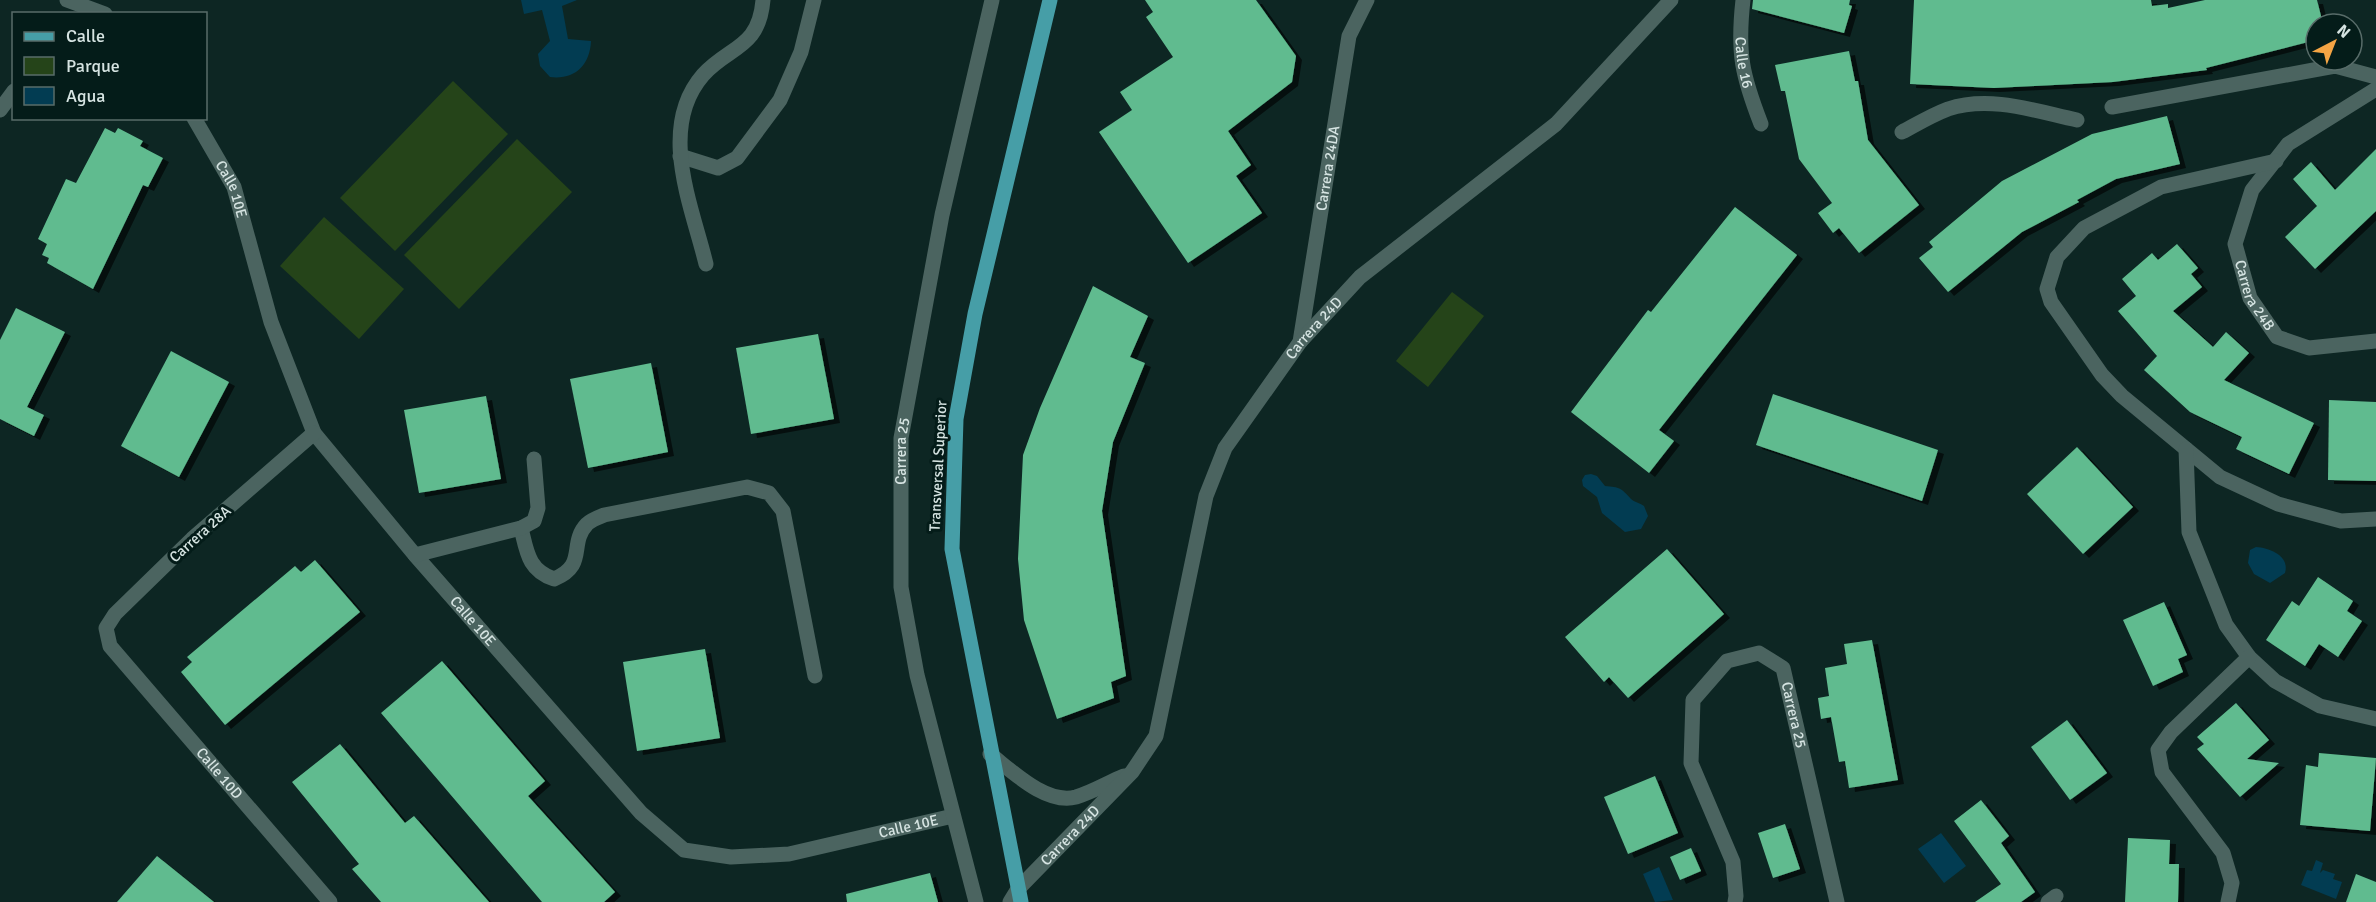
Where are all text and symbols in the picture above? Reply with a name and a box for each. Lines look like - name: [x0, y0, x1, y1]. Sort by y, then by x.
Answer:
- legend: [12, 12, 207, 120]
- north arrow: [2304, 12, 2364, 72]
- text: N: [2333, 20, 2354, 43]
- text: Calle: [66, 25, 105, 47]
- street label: Calle 16: [1732, 37, 1757, 91]
- text: Parque: [66, 55, 120, 77]
- text: Agua: [66, 85, 105, 107]
- street label: Carrera 24DA: [1312, 124, 1344, 212]
- street label: Calle 10E: [212, 157, 251, 220]
- street label: Carrera 24B: [2231, 258, 2279, 334]
- street label: Carrera 24D: [1282, 293, 1346, 363]
- street label: Transversal Superior: [926, 400, 950, 532]
- street label: Carrera 25: [892, 416, 914, 485]
- street label: Carrera 28A: [166, 502, 234, 566]
- street label: Calle 10E: [446, 592, 500, 650]
- street label: Carrera 25: [1777, 680, 1810, 750]
- street label: Calle 10D: [192, 744, 246, 803]
- street label: Carrera 24D: [1037, 802, 1104, 869]
- street label: Calle 10E: [877, 811, 940, 842]

